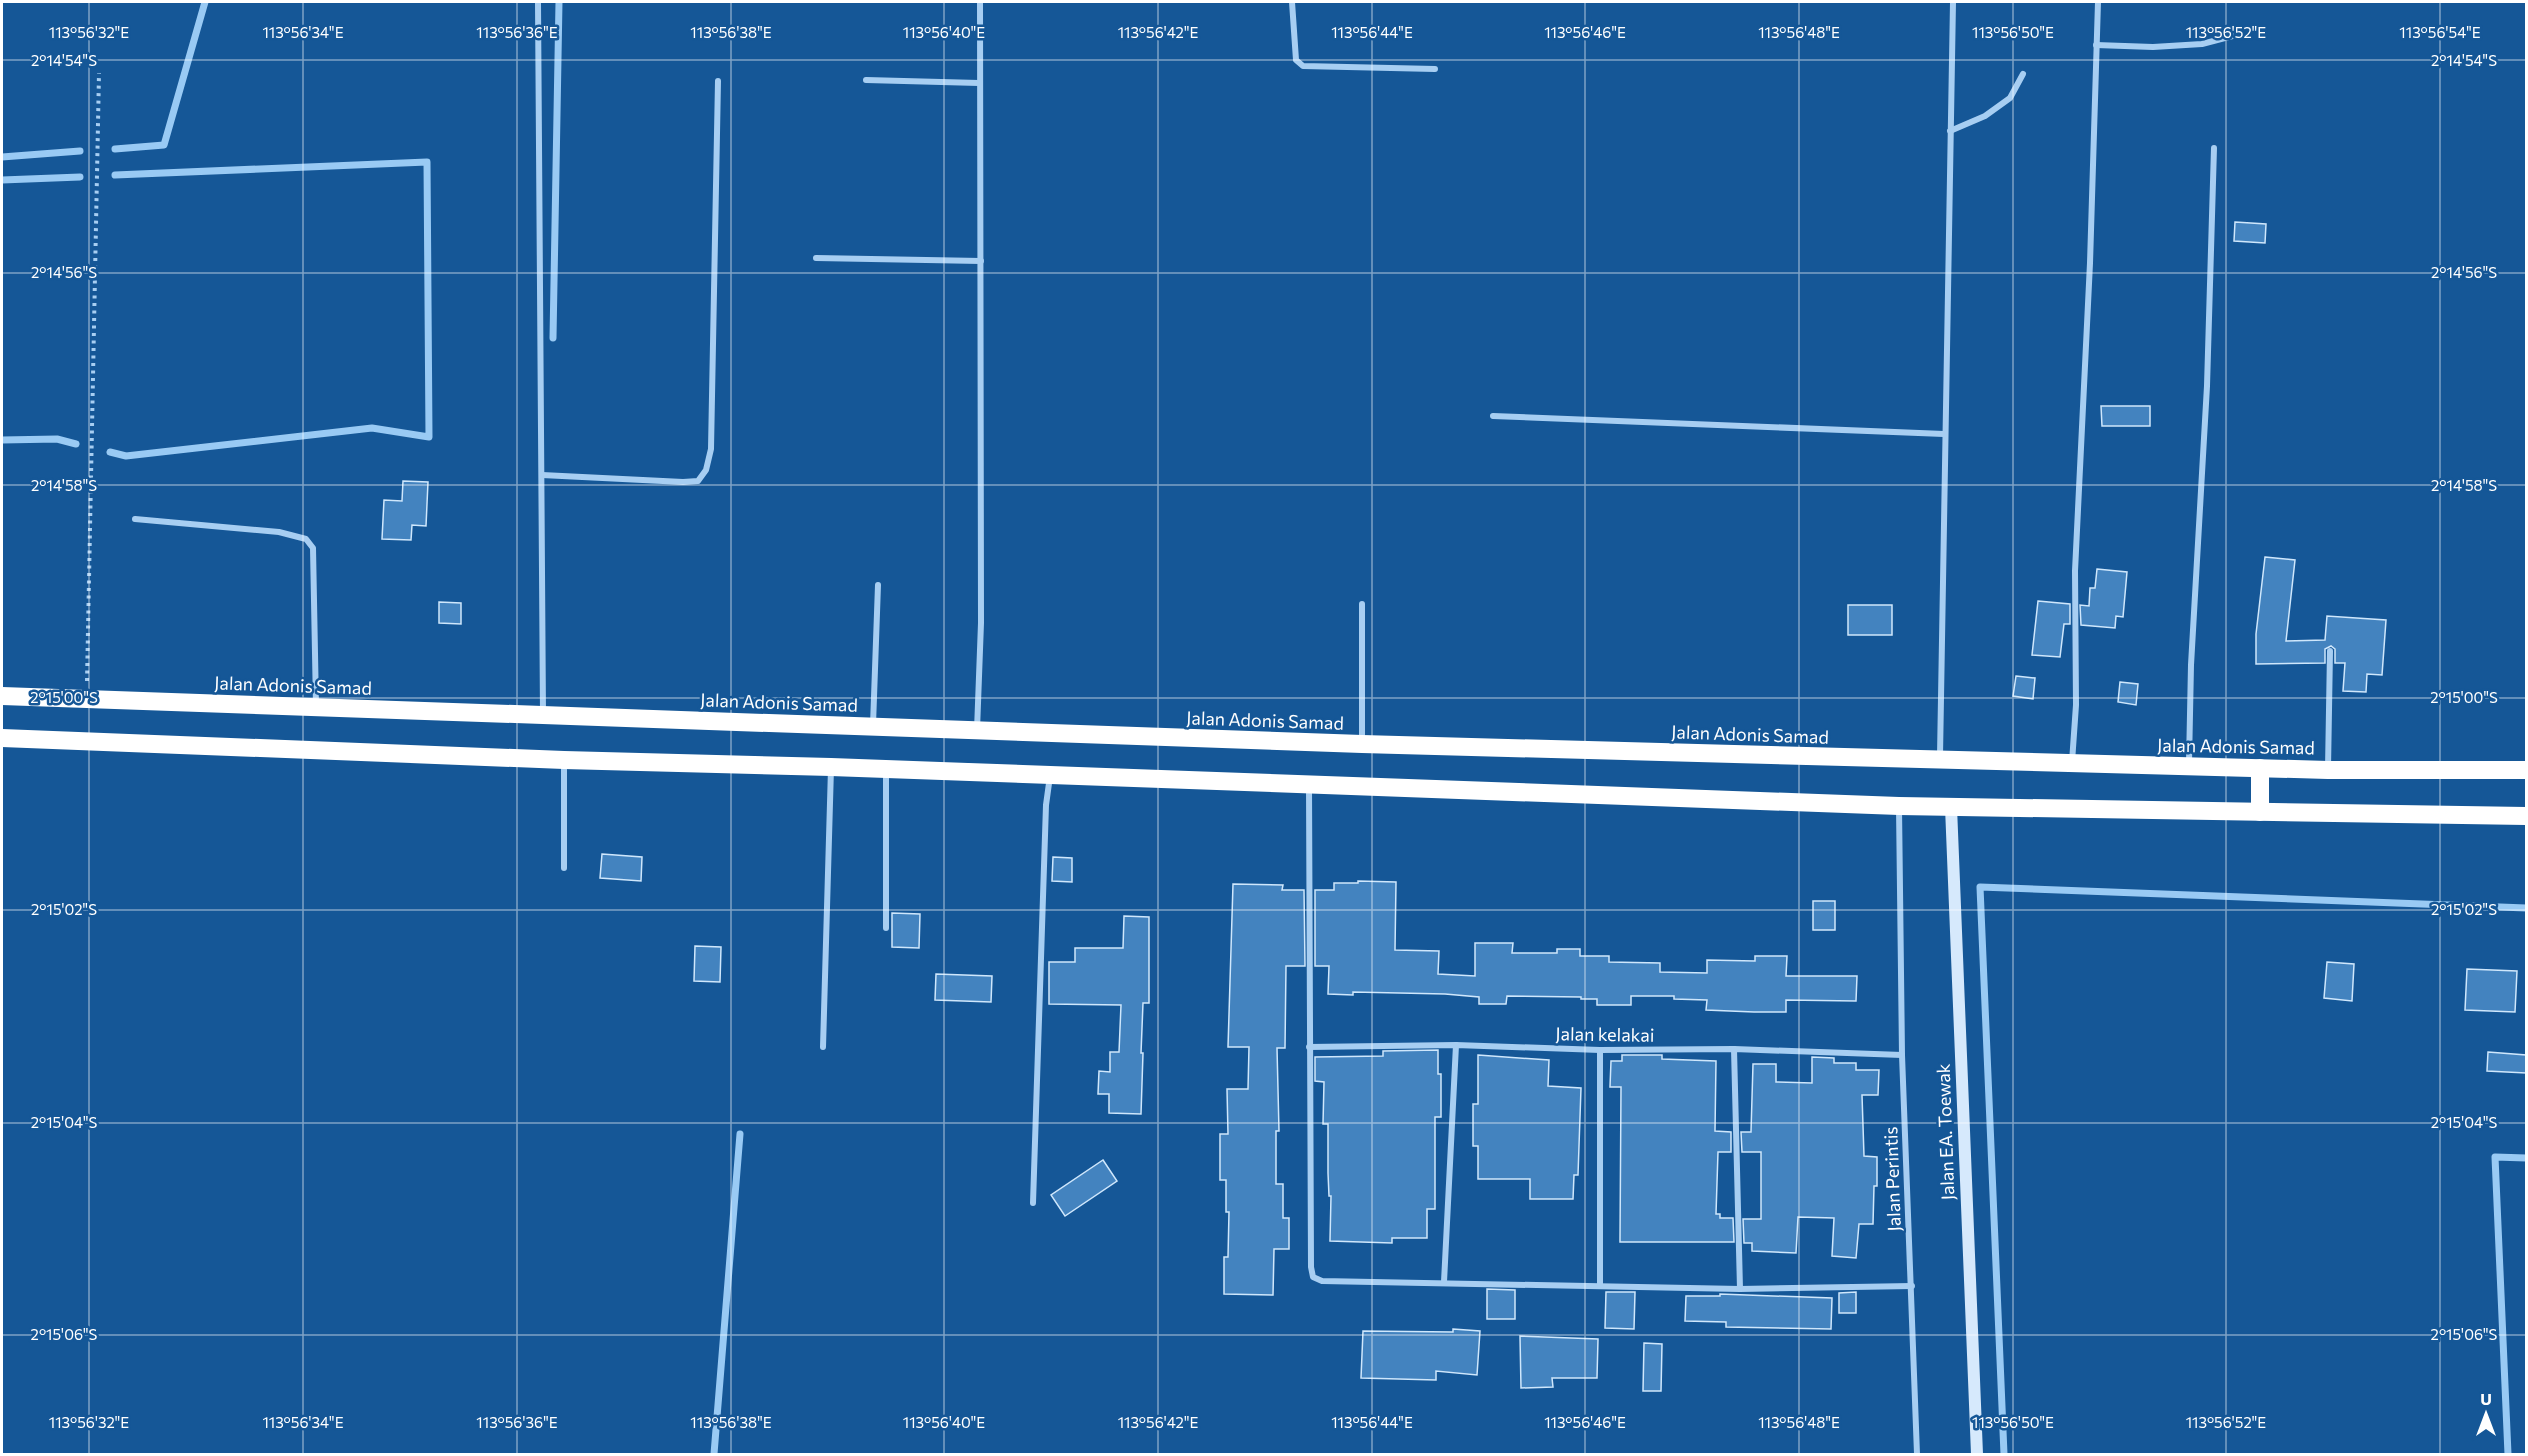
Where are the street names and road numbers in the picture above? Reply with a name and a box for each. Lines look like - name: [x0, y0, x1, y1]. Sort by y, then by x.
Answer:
- street label: Jalan Adonis Samad: [214, 671, 372, 699]
- street label: Jalan Adonis Samad: [700, 688, 858, 716]
- street label: Jalan Adonis Samad: [1186, 706, 1344, 734]
- street label: Jalan Adonis Samad: [1671, 720, 1829, 748]
- street label: Jalan Adonis Samad: [2157, 734, 2315, 758]
- street label: Jalan kelakai: [1555, 1022, 1655, 1046]
- street label: Jalan EA. Toewak: [1932, 1063, 1958, 1201]
- street label: Jalan Perintis: [1879, 1126, 1905, 1232]

